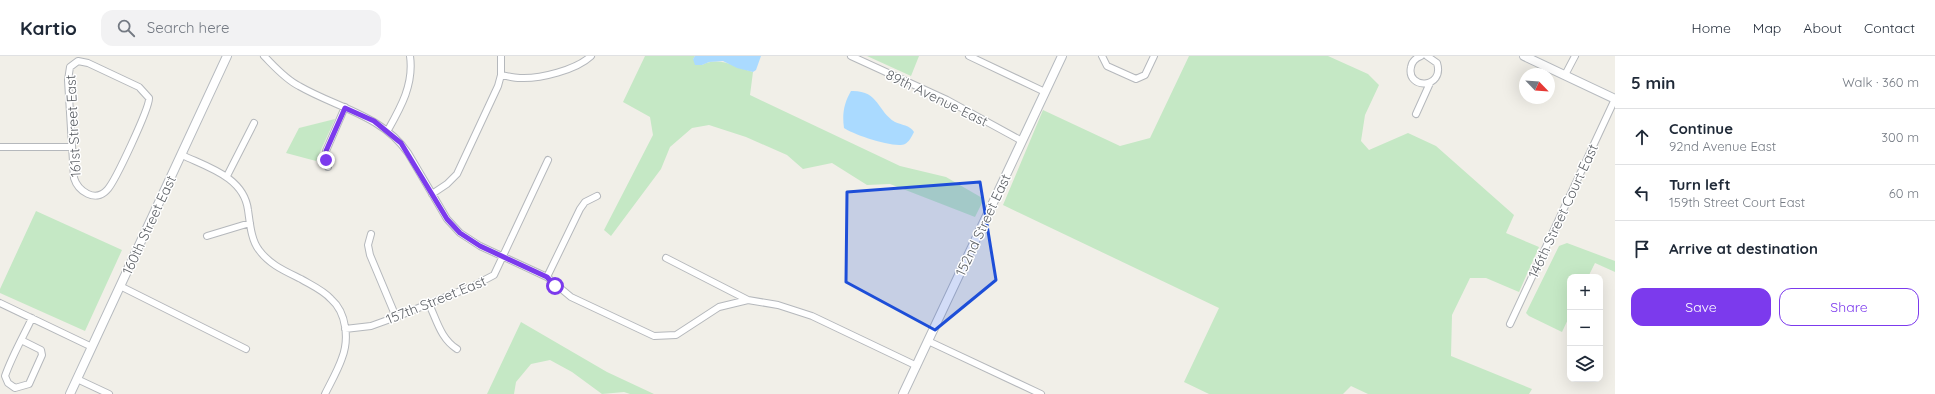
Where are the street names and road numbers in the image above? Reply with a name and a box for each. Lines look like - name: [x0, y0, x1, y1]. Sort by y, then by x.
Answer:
- street label: 89th Avenue East: [883, 66, 991, 131]
- street label: 161st Street East: [61, 74, 85, 178]
- street label: 146th Street Court East: [1524, 141, 1602, 281]
- street label: 152nd Street East: [951, 171, 1015, 279]
- street label: 160th Street East: [118, 172, 180, 277]
- street label: 157th Street East: [383, 272, 489, 328]

